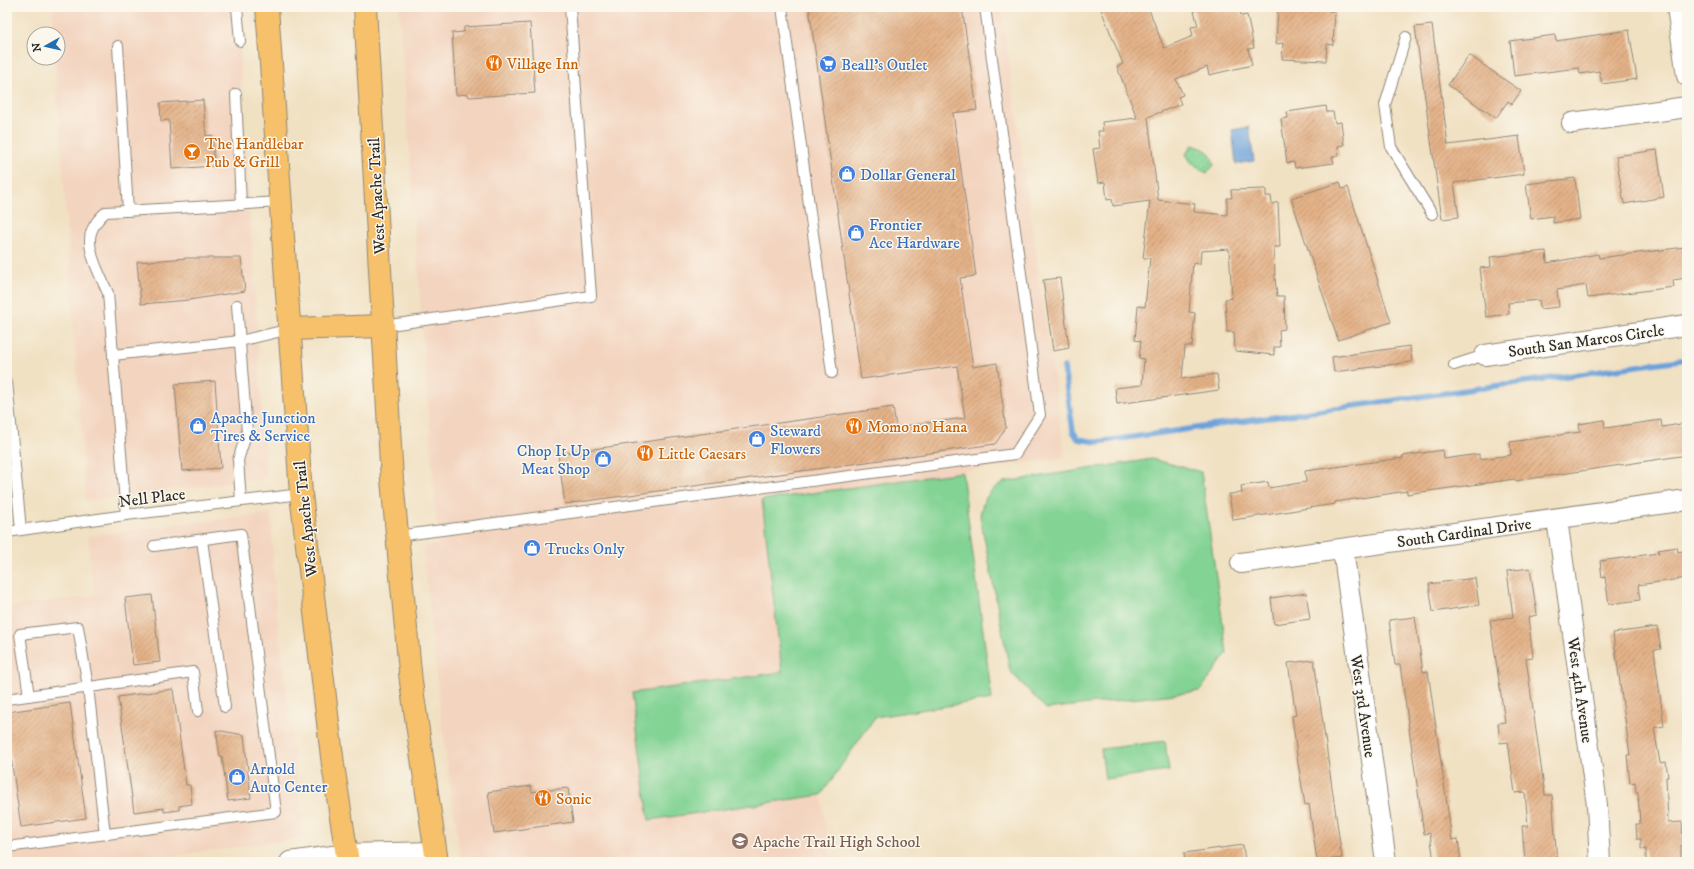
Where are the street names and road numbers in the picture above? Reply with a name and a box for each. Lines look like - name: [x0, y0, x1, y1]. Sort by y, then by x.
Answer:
- street label: West Apache Trail: [364, 137, 390, 256]
- street label: South San Marcos Circle: [1507, 320, 1666, 362]
- street label: West Apache Trail: [290, 460, 322, 579]
- street label: Nell Place: [118, 484, 187, 512]
- street label: South Cardinal Drive: [1396, 514, 1533, 552]
- street label: West 4th Avenue: [1563, 635, 1597, 745]
- street label: West 3rd Avenue: [1346, 652, 1380, 759]

